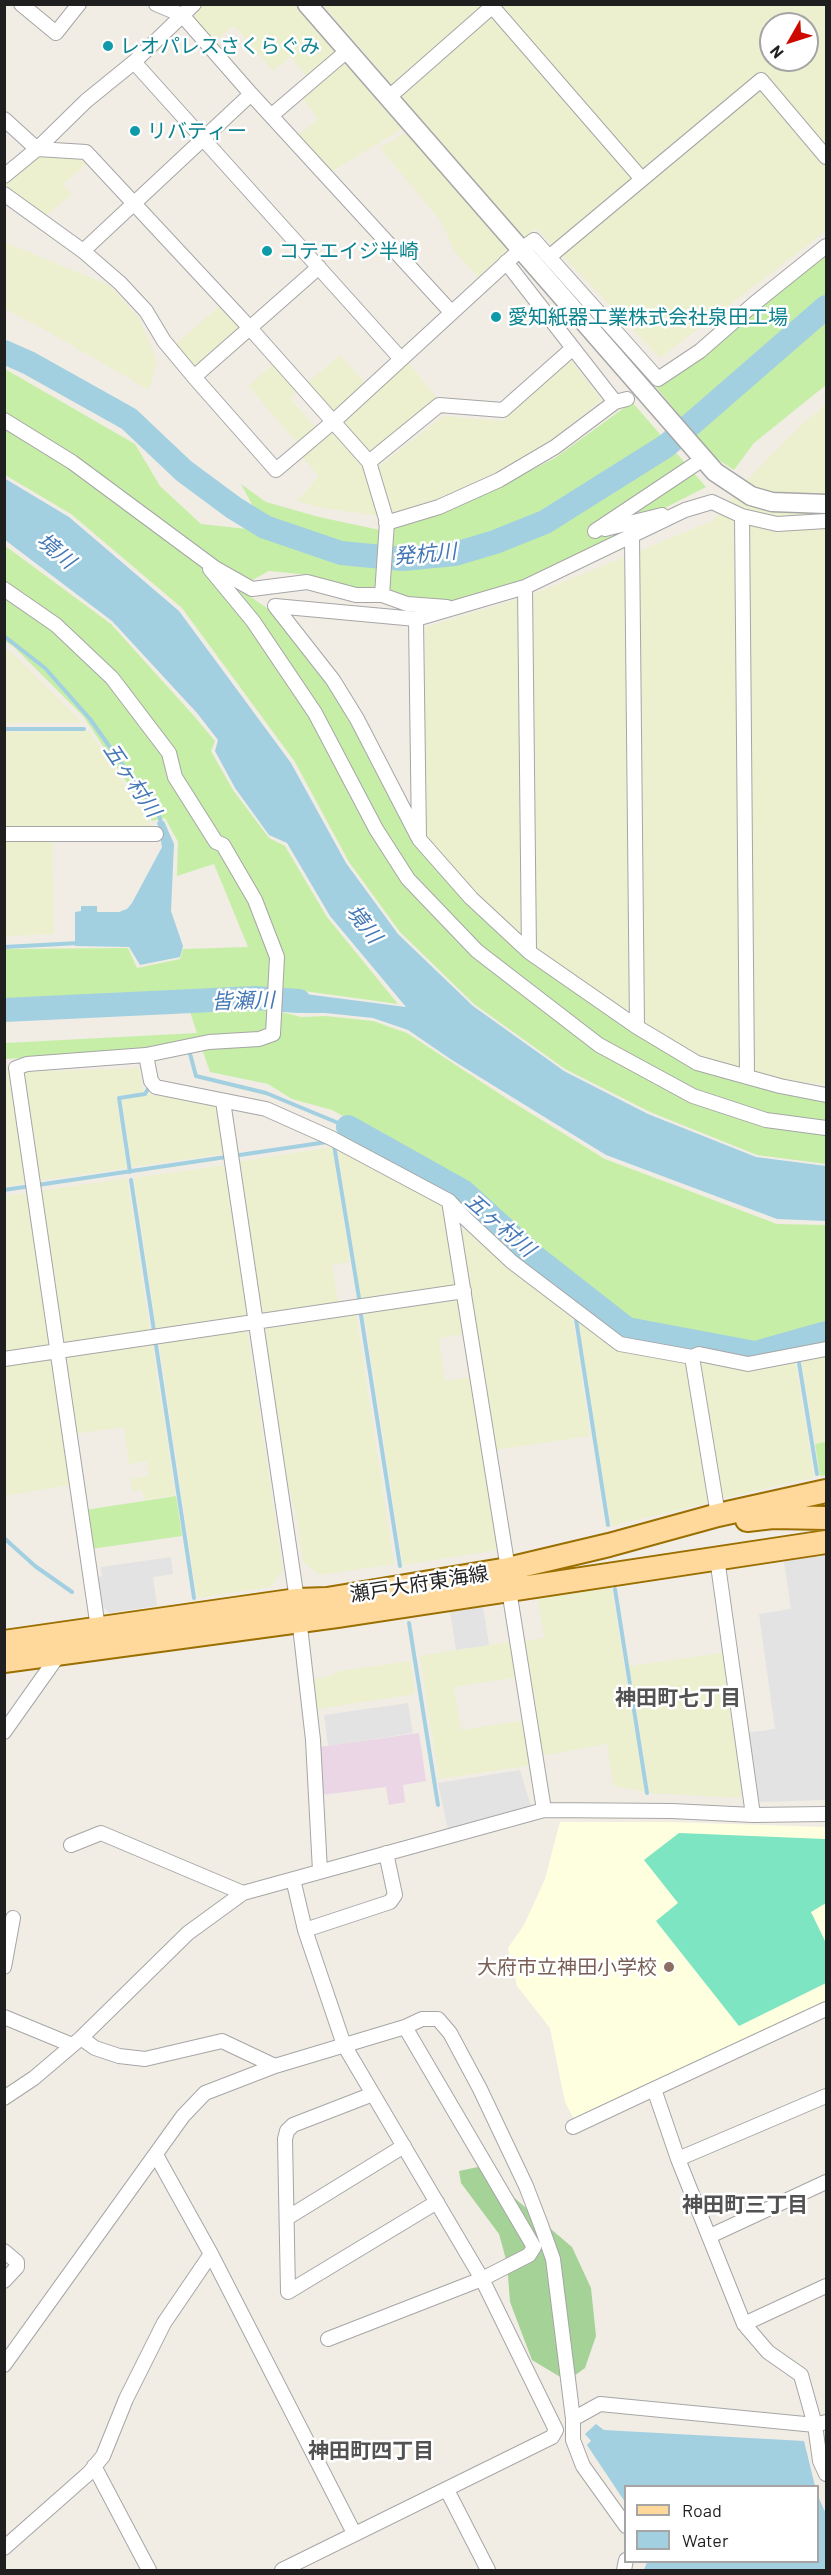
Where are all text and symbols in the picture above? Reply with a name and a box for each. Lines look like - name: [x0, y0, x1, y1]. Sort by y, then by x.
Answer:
- north arrow: [759, 12, 819, 72]
- place label: レオパレスさくらぐみ: [120, 34, 320, 58]
- marker: レオパレスさくらぐみ: [101, 39, 115, 53]
- text: N: [765, 42, 787, 63]
- place label: リバティー: [147, 119, 247, 143]
- marker: リバティー: [128, 124, 142, 138]
- place label: コテエイジ半崎: [279, 239, 419, 263]
- marker: コテエイジ半崎: [260, 244, 274, 258]
- place label: 愛知紙器工業株式会社泉田工場: [508, 305, 788, 329]
- marker: 愛知紙器工業株式会社泉田工場: [489, 310, 503, 324]
- water label: 境川: [32, 528, 80, 574]
- water label: 発杭川: [393, 539, 457, 569]
- water label: 五ヶ村川: [98, 738, 166, 822]
- water label: 境川: [341, 900, 387, 948]
- water label: 皆瀬川: [211, 987, 275, 1015]
- water label: 五ヶ村川: [460, 1188, 540, 1262]
- street label: 瀬戸大府東海線: [348, 1561, 490, 1607]
- district label: 神田町七丁目: [615, 1685, 741, 1711]
- place label: 大府市立神田小学校: [477, 1955, 657, 1979]
- marker: 大府市立神田小学校: [662, 1960, 676, 1974]
- district label: 神田町三丁目: [682, 2192, 808, 2218]
- district label: 神田町四丁目: [308, 2438, 434, 2464]
- legend: [624, 2485, 819, 2563]
- text: Road: [682, 2499, 722, 2521]
- text: Water: [682, 2529, 729, 2551]

